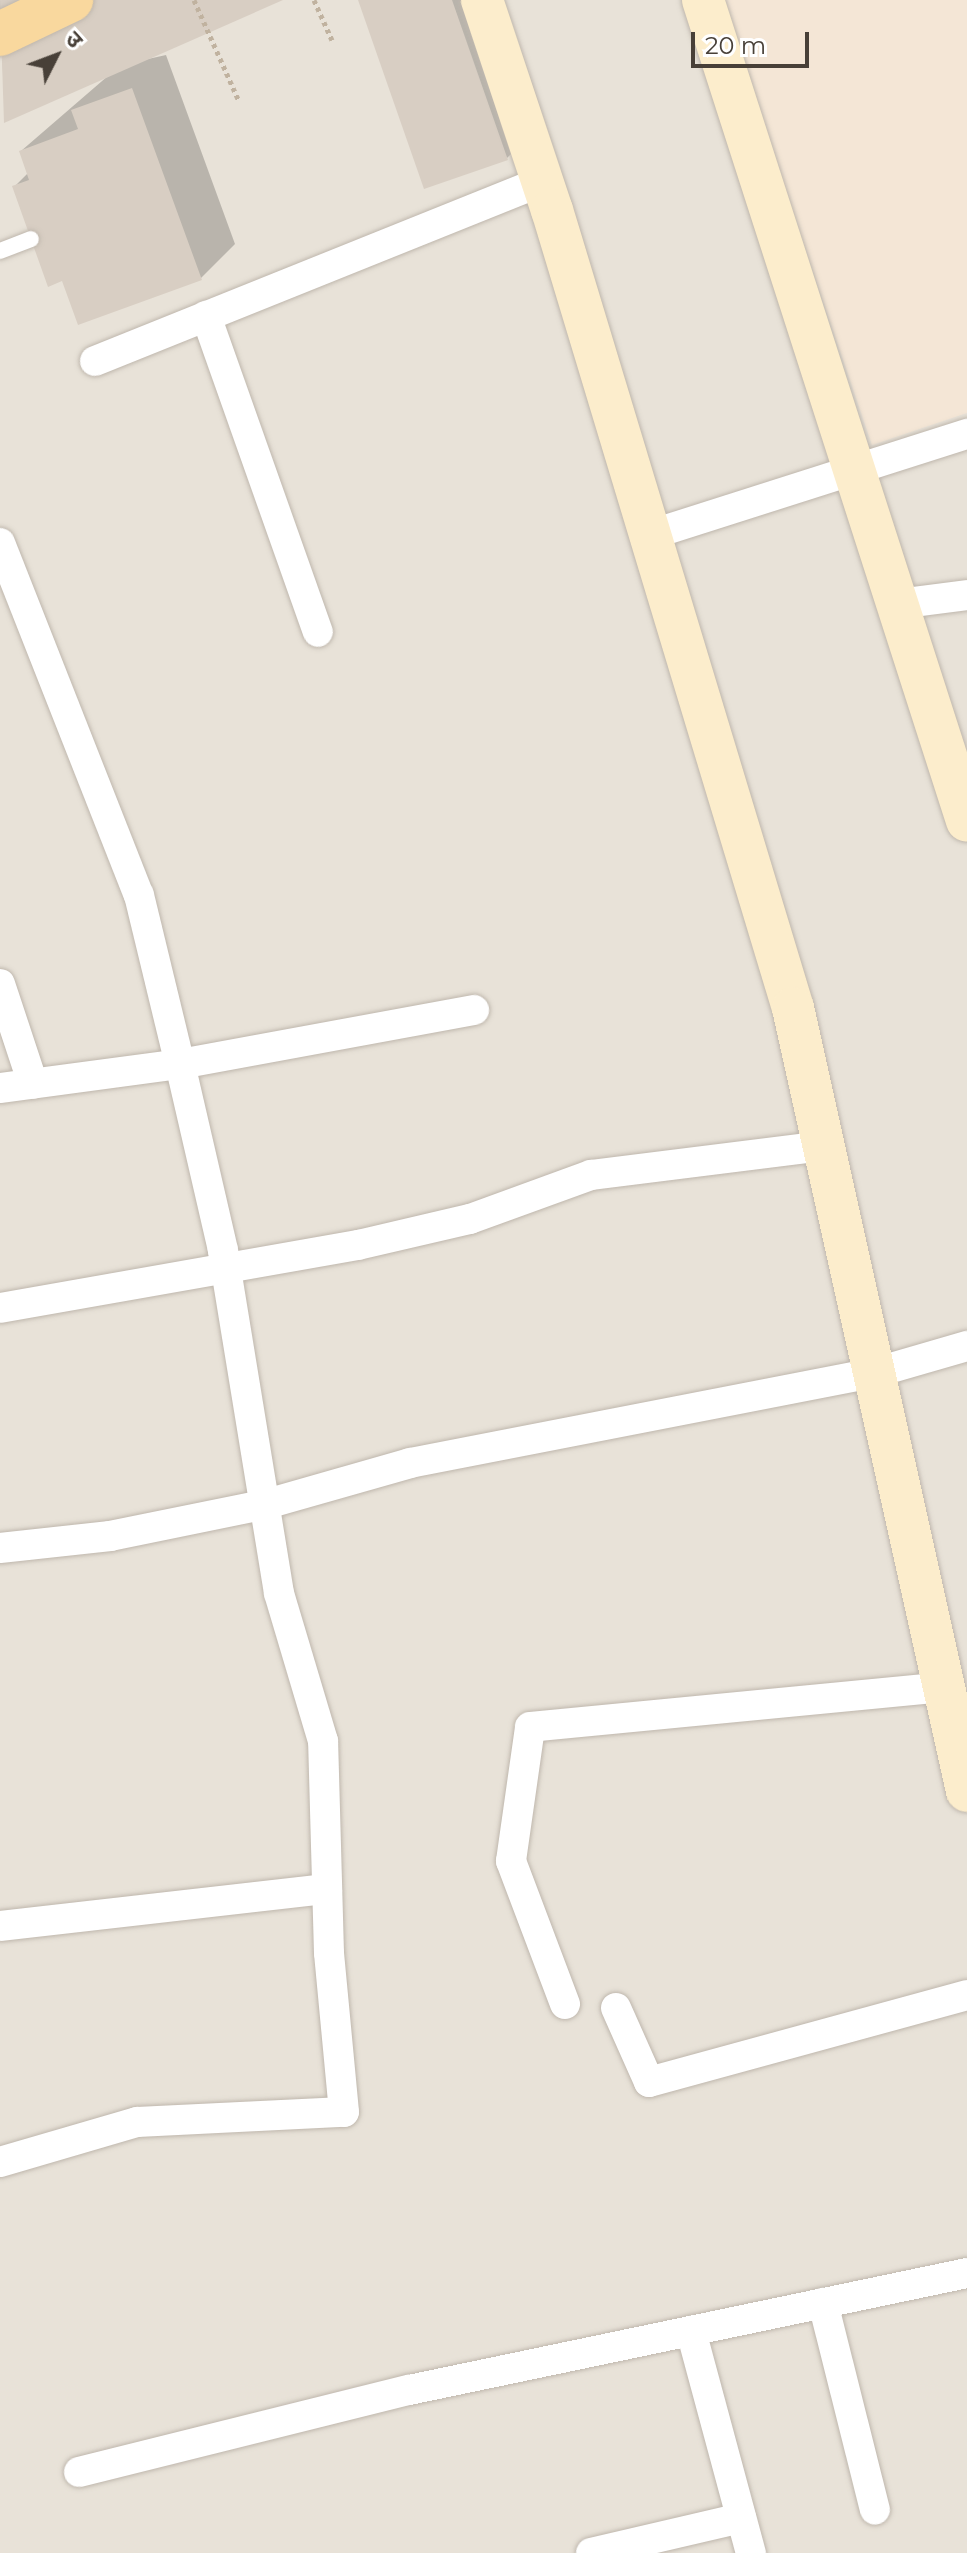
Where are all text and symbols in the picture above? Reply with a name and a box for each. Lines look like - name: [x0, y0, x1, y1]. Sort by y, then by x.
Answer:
- north arrow: [16, 16, 96, 96]
- scale bar: [695, 16, 813, 66]
- text: उ: [60, 26, 89, 53]
- text: 20 m: [705, 31, 766, 60]

